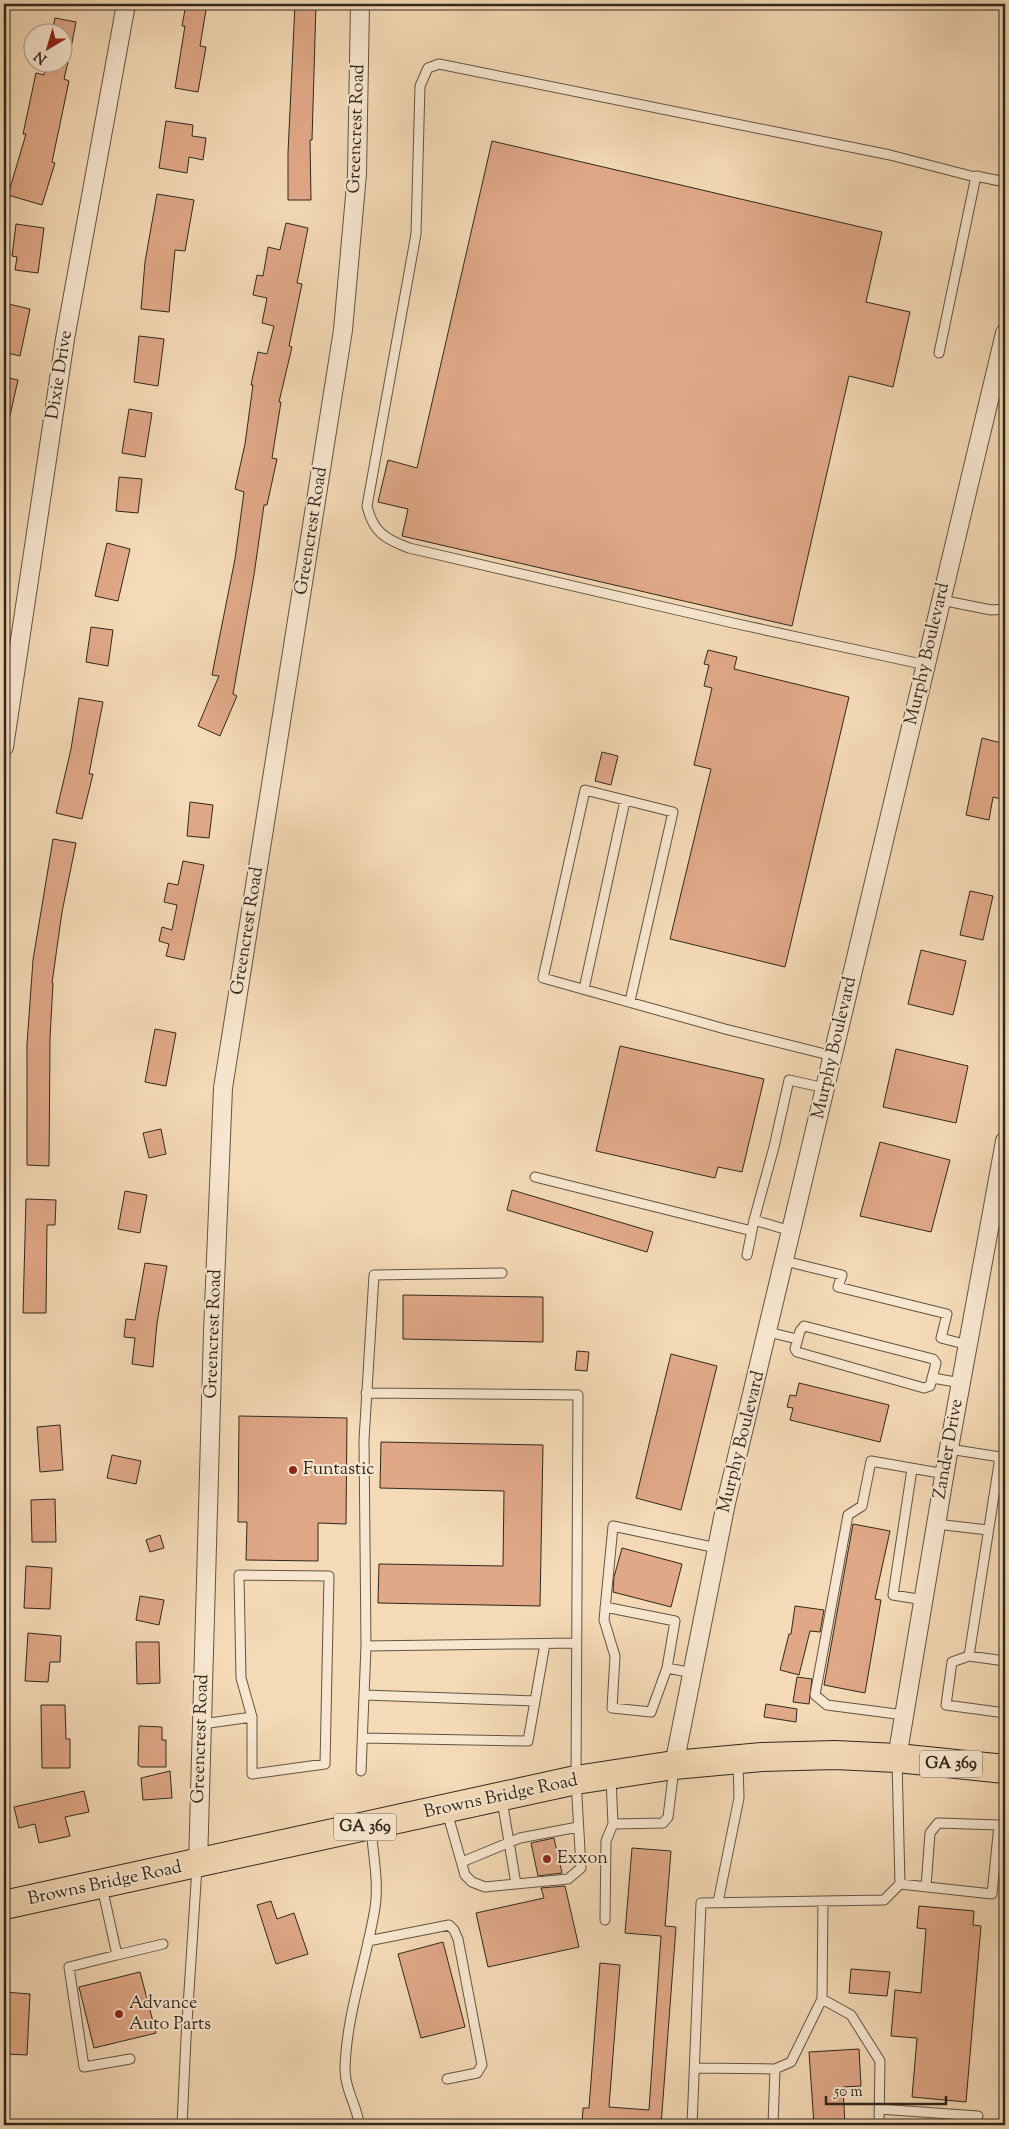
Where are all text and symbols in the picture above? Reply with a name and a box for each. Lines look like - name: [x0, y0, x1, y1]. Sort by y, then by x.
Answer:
- north arrow: [22, 22, 72, 72]
- text: N: [31, 45, 52, 68]
- street label: Greencrest Road: [342, 64, 372, 194]
- street label: Dixie Drive: [40, 329, 80, 421]
- street label: Greencrest Road: [289, 465, 335, 597]
- street label: Murphy Boulevard: [899, 580, 957, 728]
- street label: Greencrest Road: [225, 865, 271, 997]
- street label: Murphy Boulevard: [806, 974, 864, 1122]
- street label: Greencrest Road: [199, 1269, 229, 1399]
- street label: Murphy Boulevard: [712, 1368, 772, 1516]
- street label: Zander Drive: [927, 1397, 971, 1501]
- place label: Funtastic: [303, 1457, 374, 1483]
- marker: Funtastic: [287, 1464, 299, 1476]
- street label: Greencrest Road: [186, 1674, 216, 1804]
- road number: GA 369: [920, 1750, 982, 1778]
- street label: Browns Bridge Road: [422, 1768, 580, 1826]
- road number: GA 369: [334, 1814, 396, 1840]
- place label: Exxon: [557, 1846, 608, 1872]
- marker: Exxon: [541, 1853, 553, 1865]
- street label: Browns Bridge Road: [26, 1855, 184, 1913]
- place label: Advance Auto Parts: [129, 1991, 211, 2038]
- marker: Advance Auto Parts: [113, 2008, 125, 2020]
- scale bar: [826, 2074, 946, 2106]
- text: 50 m: [833, 2082, 863, 2103]

